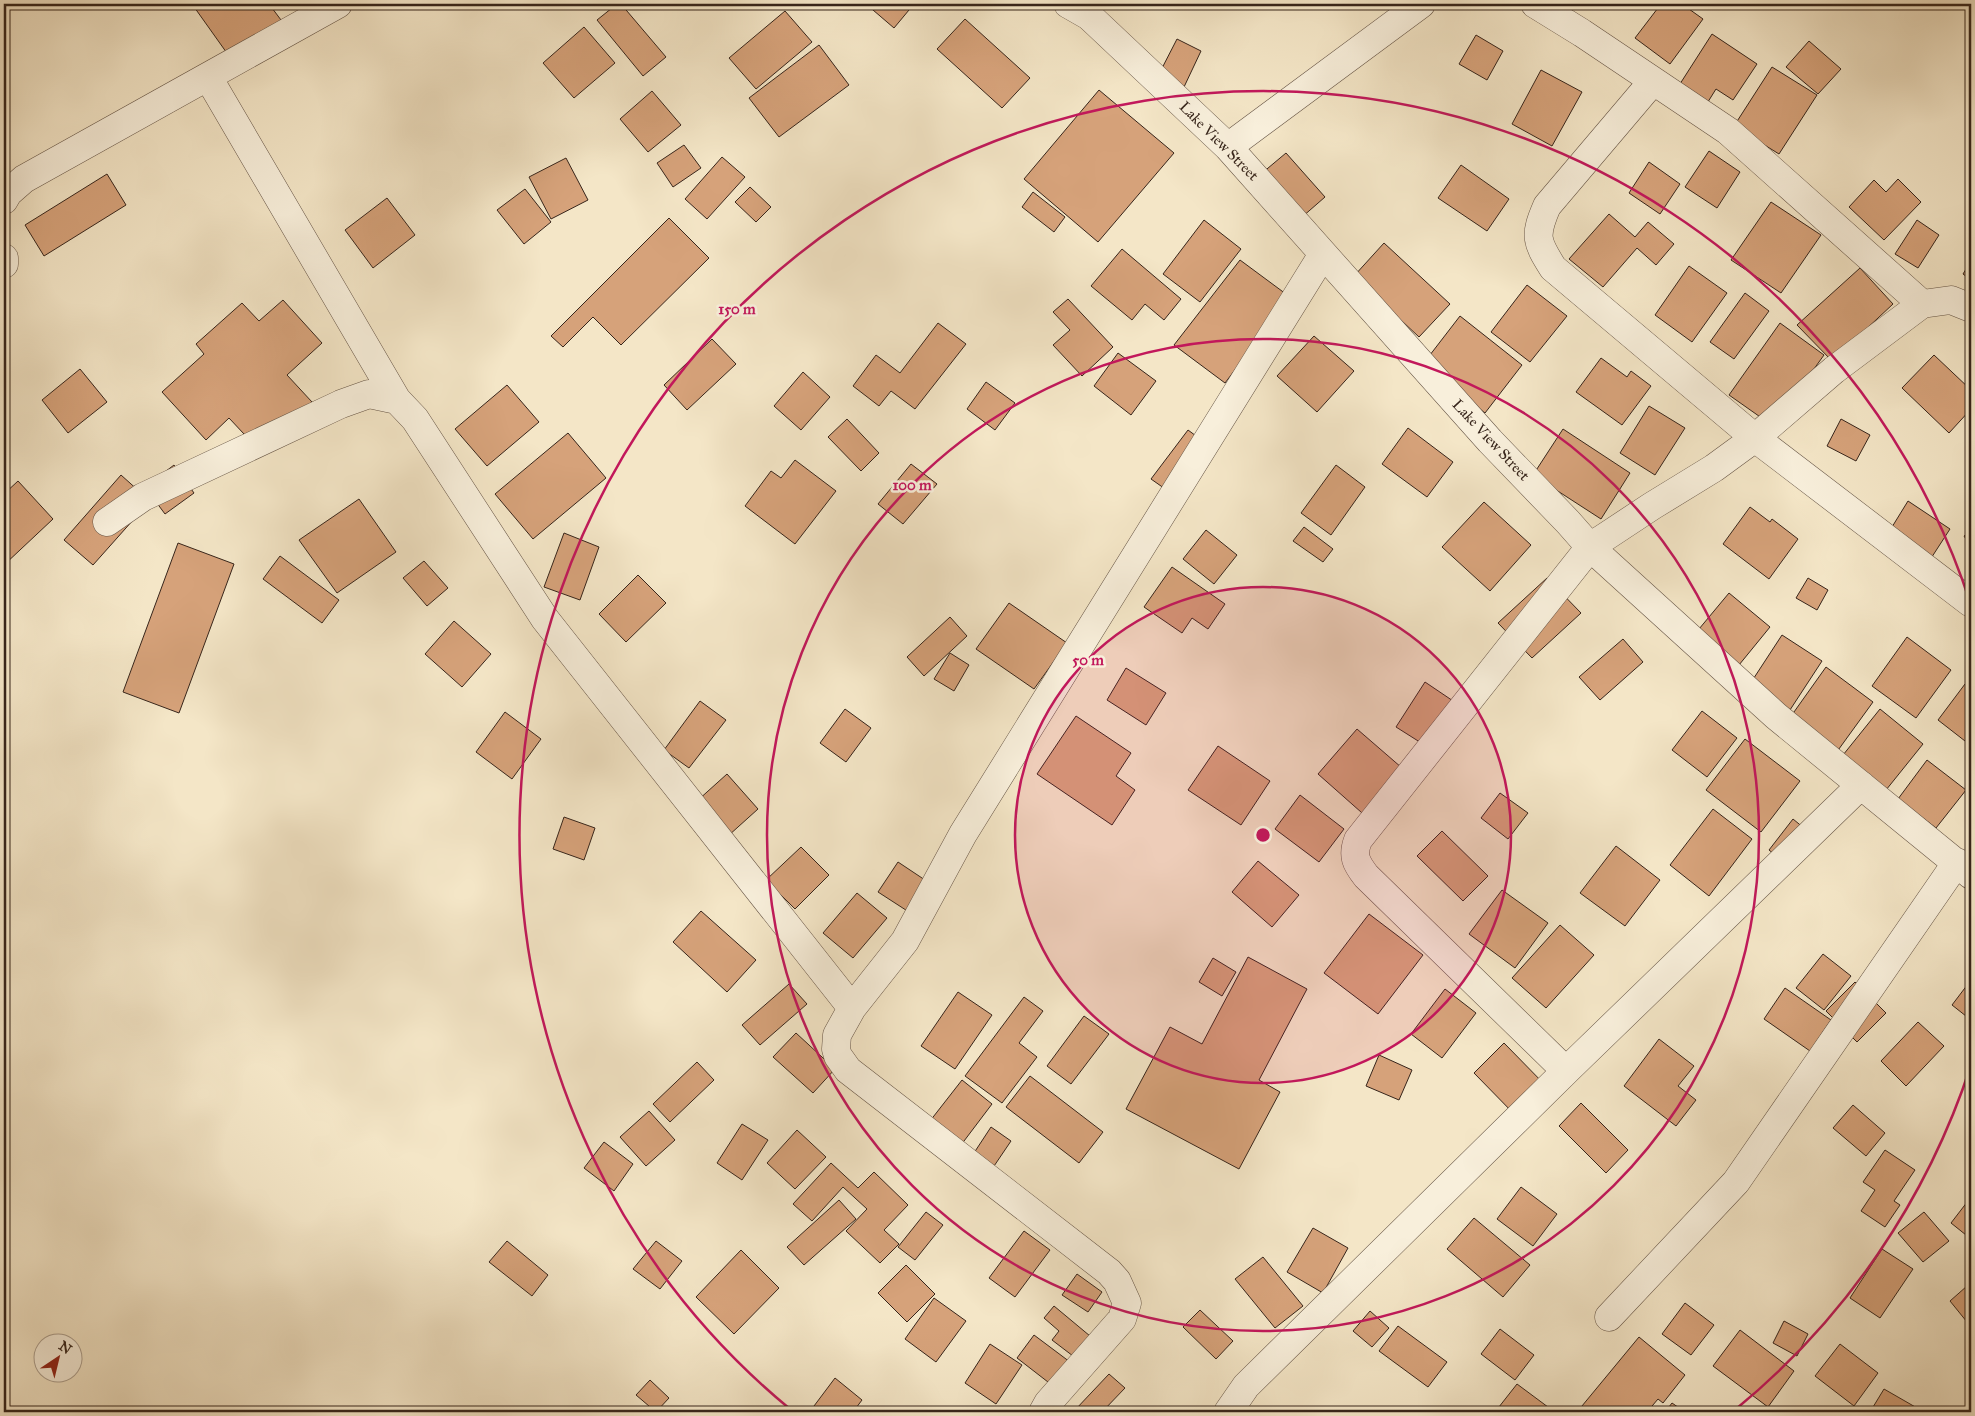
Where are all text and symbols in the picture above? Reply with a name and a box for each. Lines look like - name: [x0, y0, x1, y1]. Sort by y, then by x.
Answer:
- street label: Lake View Street: [1176, 98, 1263, 185]
- text: 150 m: [718, 300, 756, 318]
- street label: Lake View Street: [1449, 396, 1534, 485]
- text: 100 m: [892, 476, 932, 494]
- text: 50 m: [1072, 651, 1104, 669]
- centre of rings: [1254, 826, 1272, 844]
- north arrow: [32, 1334, 82, 1384]
- text: N: [55, 1337, 75, 1358]

